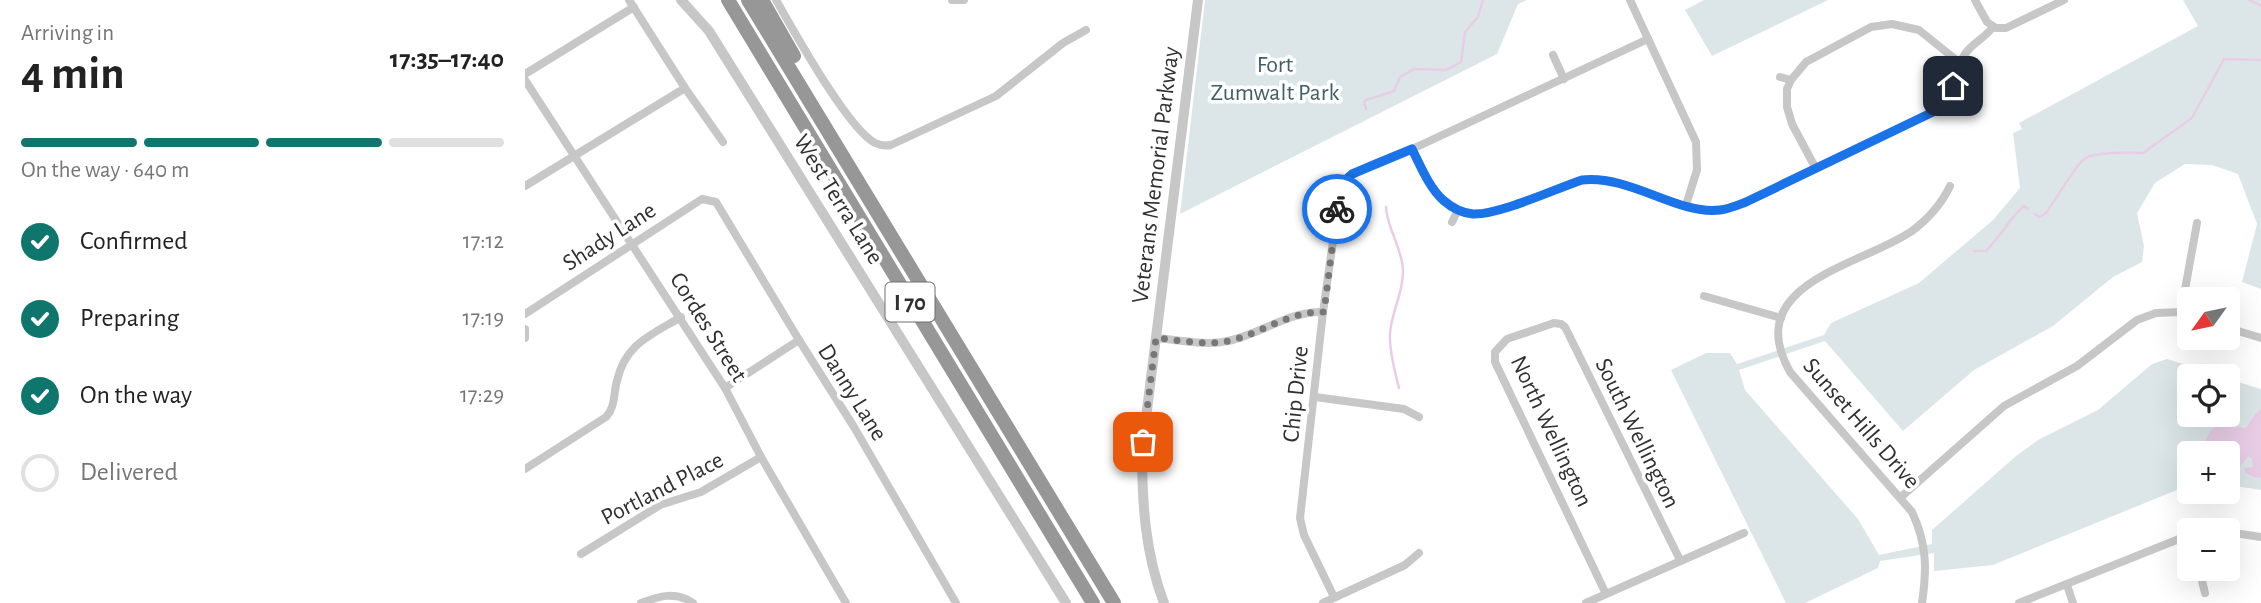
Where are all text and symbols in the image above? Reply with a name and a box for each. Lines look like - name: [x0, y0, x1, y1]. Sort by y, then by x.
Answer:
- text: Arriving in: [21, 22, 114, 45]
- street label: Veterans Memorial Parkway: [1128, 45, 1184, 305]
- text: 17:35–17:40: [390, 46, 504, 72]
- text: 4 min: [21, 51, 125, 97]
- park label: Fort Zumwalt Park: [1211, 53, 1339, 105]
- pin: [1923, 56, 1983, 116]
- icon: home: [1934, 67, 1972, 105]
- street label: West Terra Lane: [789, 131, 887, 269]
- text: On the way · 640 m: [21, 159, 189, 182]
- courier: [1302, 174, 1372, 244]
- icon: bike: [1318, 190, 1356, 228]
- street label: Shady Lane: [559, 198, 660, 276]
- icon: check: [21, 223, 59, 261]
- text: Confirmed: [80, 228, 188, 254]
- text: 17:12: [463, 230, 504, 253]
- street label: Cordes Street: [665, 269, 751, 387]
- road number: I 70: [885, 282, 935, 322]
- north arrow: [2177, 287, 2240, 350]
- map controls: [2177, 287, 2240, 581]
- icon: check: [21, 300, 59, 338]
- text: Preparing: [80, 305, 179, 331]
- text: 17:19: [463, 307, 504, 330]
- street label: Danny Lane: [813, 340, 891, 445]
- street label: Chip Drive: [1279, 345, 1313, 444]
- street label: North Wellington: [1506, 352, 1597, 511]
- street label: Sunset Hills Drive: [1798, 354, 1924, 493]
- street label: South Wellington: [1590, 355, 1684, 512]
- button: locate: [2177, 364, 2240, 427]
- icon: check: [21, 377, 59, 415]
- text: On the way: [80, 382, 192, 408]
- text: 17:29: [460, 384, 504, 407]
- pin: [1113, 412, 1173, 472]
- icon: bag: [1124, 423, 1162, 461]
- button: +: [2177, 441, 2240, 504]
- street label: Portland Place: [597, 448, 727, 530]
- text: Delivered: [80, 459, 178, 485]
- button: −: [2177, 518, 2240, 581]

